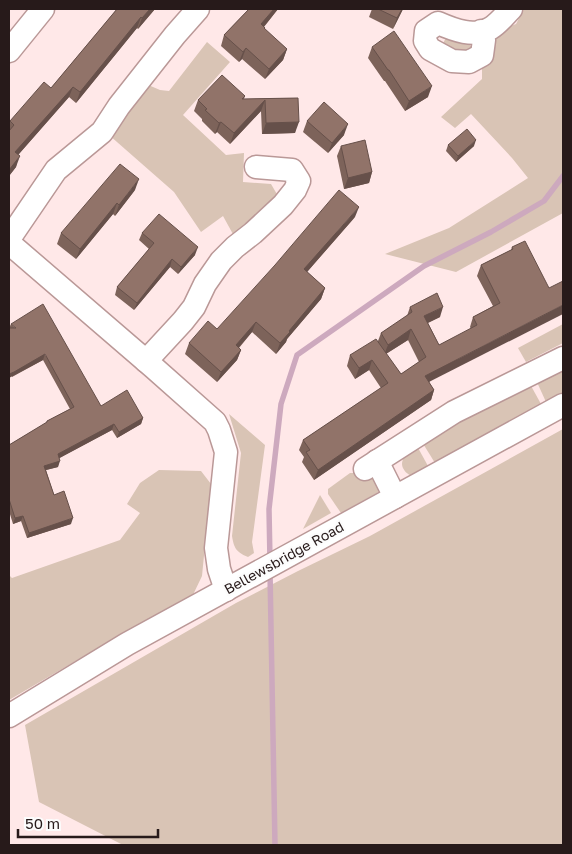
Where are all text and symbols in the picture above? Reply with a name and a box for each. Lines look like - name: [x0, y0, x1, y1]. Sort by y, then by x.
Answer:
- street label: Bellewsbridge Road: [221, 518, 346, 597]
- scale bar: [18, 806, 158, 838]
- text: 50 m: [25, 814, 60, 832]

